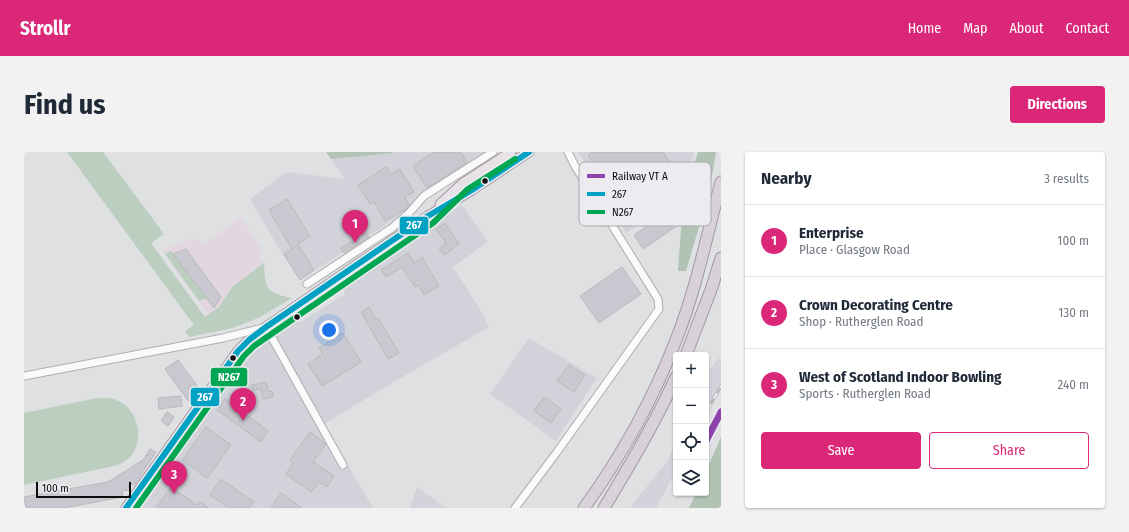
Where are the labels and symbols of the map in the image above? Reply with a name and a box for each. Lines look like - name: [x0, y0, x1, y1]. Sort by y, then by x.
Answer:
- legend: [579, 162, 711, 226]
- text: Railway VT A: [612, 170, 668, 183]
- unlabelled marker: [480, 176, 490, 186]
- text: 267: [612, 188, 627, 201]
- text: N267: [612, 206, 634, 219]
- pin: 1: [342, 210, 368, 243]
- line badge: 267: [399, 216, 429, 235]
- text: 267: [405, 219, 422, 232]
- unlabelled marker: [292, 312, 302, 322]
- your location: [319, 320, 339, 340]
- unlabelled marker: [228, 353, 238, 363]
- line badge: N267: [210, 367, 248, 387]
- text: N267: [218, 371, 240, 384]
- line badge: 267: [190, 387, 220, 407]
- pin: 2: [230, 388, 256, 421]
- text: 267: [196, 391, 213, 404]
- pin: 3: [161, 461, 187, 494]
- scale bar: [36, 480, 131, 499]

